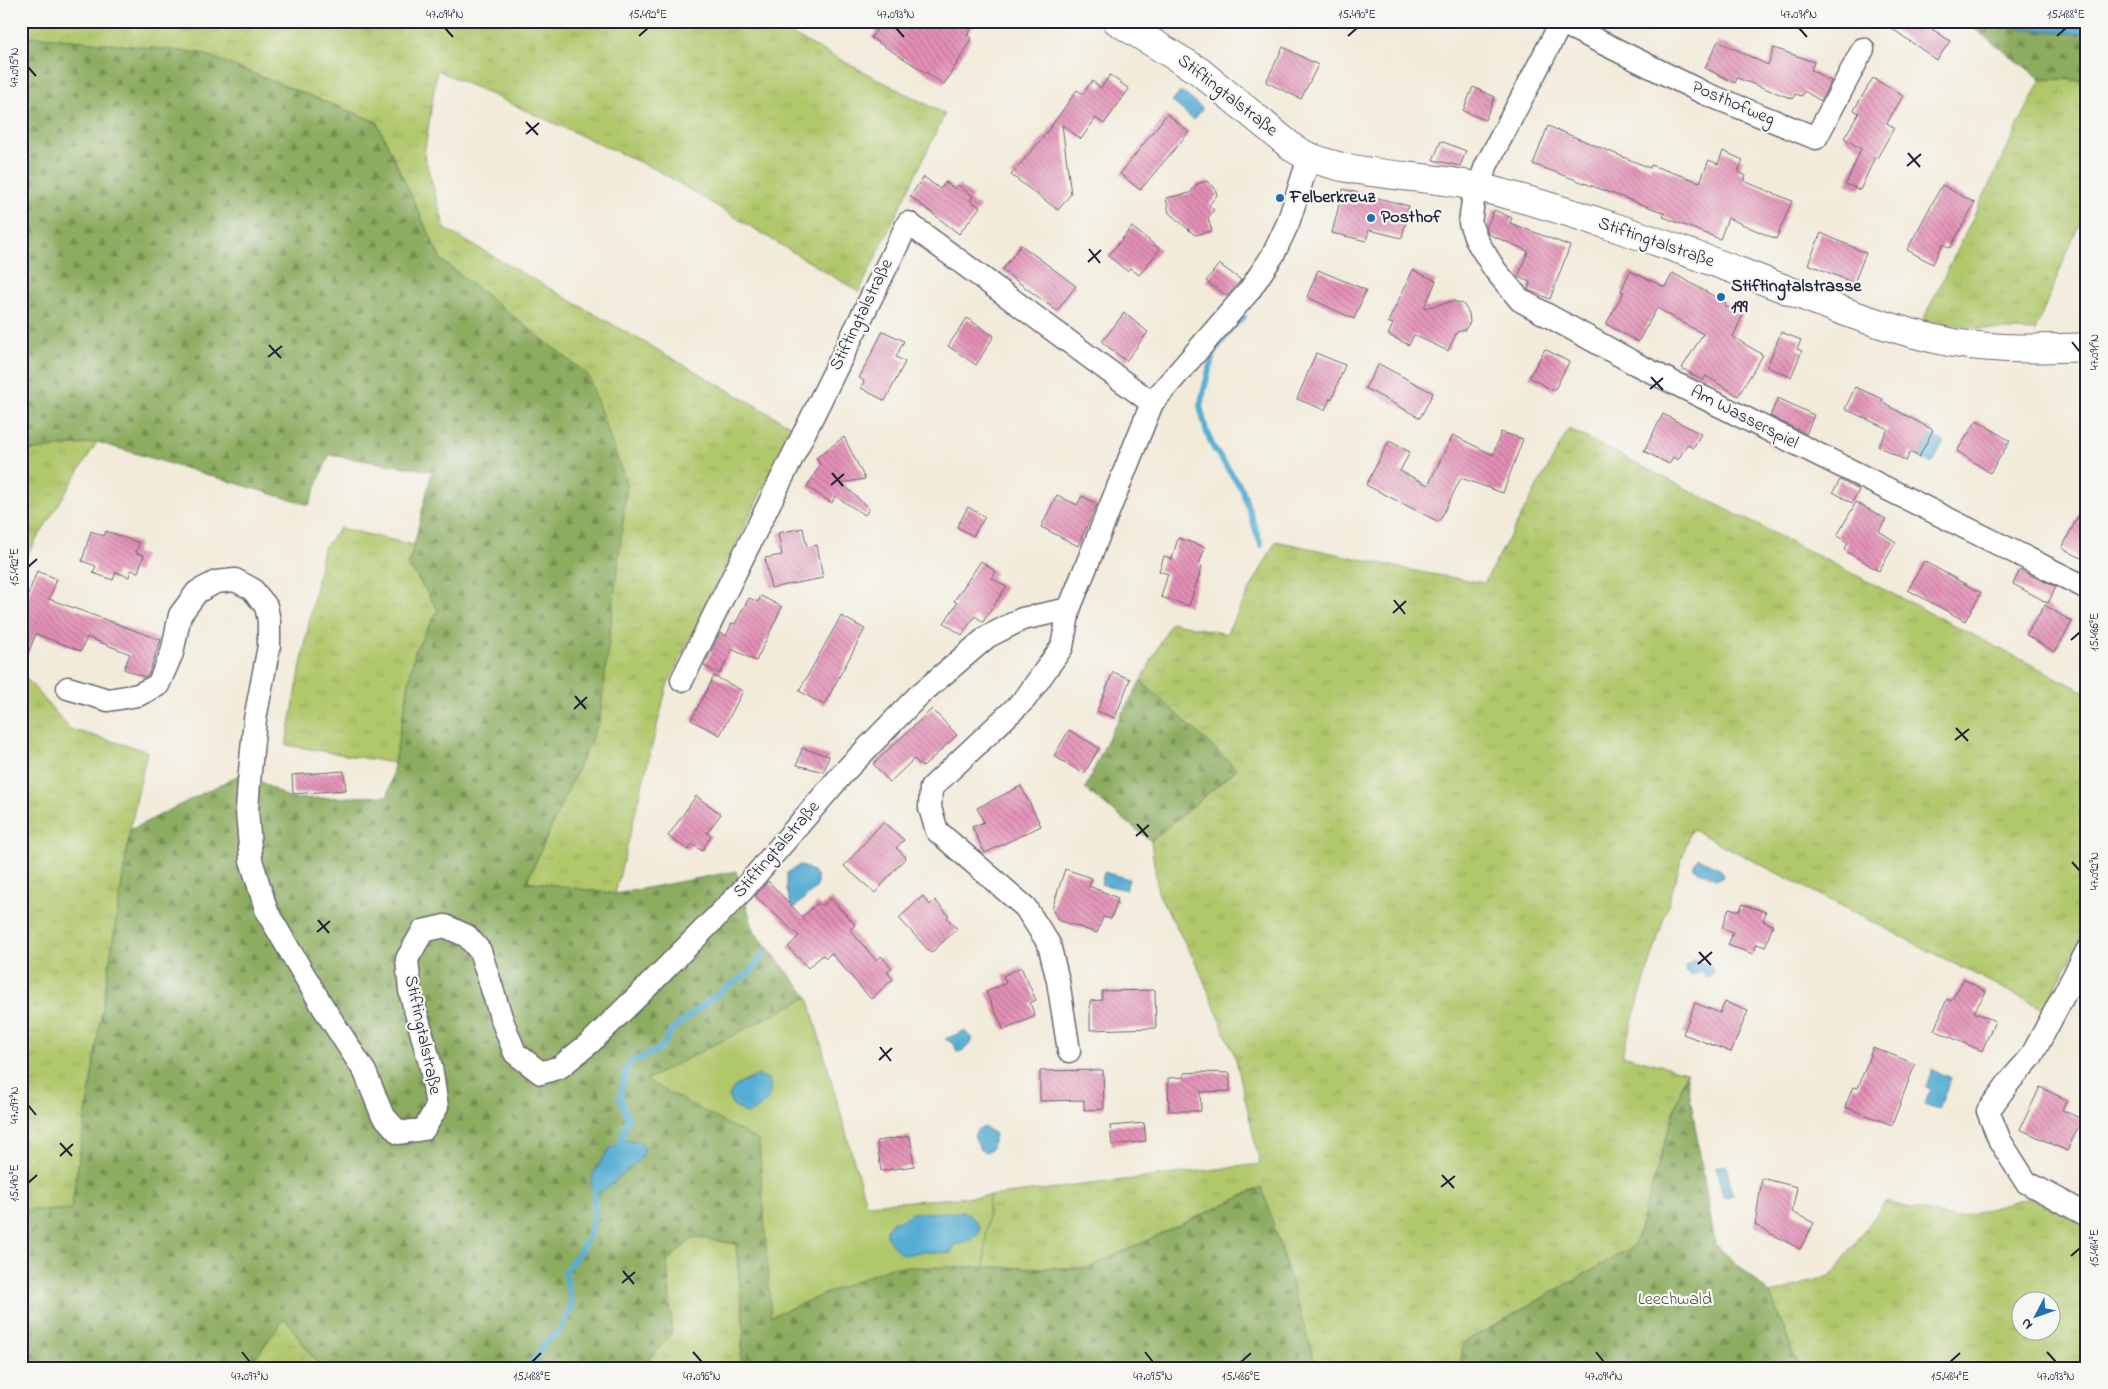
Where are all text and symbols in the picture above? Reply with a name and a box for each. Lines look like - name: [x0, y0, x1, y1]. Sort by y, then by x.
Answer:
- text: 47.094°N: [426, 6, 464, 24]
- text: 15.492°E: [629, 6, 667, 24]
- text: 47.093°N: [877, 6, 915, 24]
- text: 15.490°E: [1338, 6, 1376, 24]
- text: 47.091°N: [1781, 6, 1817, 24]
- text: 15.488°E: [2047, 6, 2085, 24]
- text: 47.095°N: [6, 47, 24, 87]
- street label: Stiftingtalstraße: [1170, 48, 1284, 145]
- street label: Posthofweg: [1687, 75, 1779, 134]
- place label: Felberkreuz: [1289, 185, 1376, 211]
- marker: Felberkreuz: [1274, 192, 1286, 204]
- place label: Posthof: [1381, 205, 1442, 231]
- street label: Stiftingtalstraße: [1594, 211, 1719, 276]
- marker: Posthof: [1365, 212, 1377, 224]
- street label: Stiftingtalstraße: [824, 254, 902, 376]
- place label: Stiftingtalstrasse 199: [1731, 274, 1862, 321]
- marker: Stiftingtalstrasse 199: [1715, 291, 1727, 303]
- text: 47.091°N: [2086, 334, 2104, 370]
- street label: Am Wasserspiel: [1685, 380, 1803, 456]
- text: 15.492°E: [6, 548, 24, 586]
- text: 15.486°E: [2086, 613, 2104, 651]
- street label: Stiftingtalstraße: [727, 795, 828, 905]
- text: 47.092°N: [2086, 852, 2104, 890]
- street label: Stiftingtalstraße: [396, 973, 448, 1098]
- text: 47.097°N: [6, 1086, 24, 1124]
- text: 15.490°E: [6, 1164, 24, 1202]
- text: 15.484°E: [2086, 1229, 2104, 1267]
- park label: Leechwald: [1638, 1287, 1712, 1313]
- north arrow: [2010, 1292, 2060, 1342]
- text: N: [2016, 1313, 2038, 1334]
- text: 47.097°N: [231, 1368, 269, 1386]
- text: 15.488°E: [513, 1368, 551, 1386]
- text: 47.096°N: [683, 1368, 721, 1386]
- text: 47.095°N: [1133, 1368, 1173, 1386]
- text: 15.486°E: [1222, 1368, 1260, 1386]
- text: 47.094°N: [1585, 1368, 1623, 1386]
- text: 15.484°E: [1931, 1368, 1969, 1386]
- text: 47.093°N: [2037, 1368, 2075, 1386]

